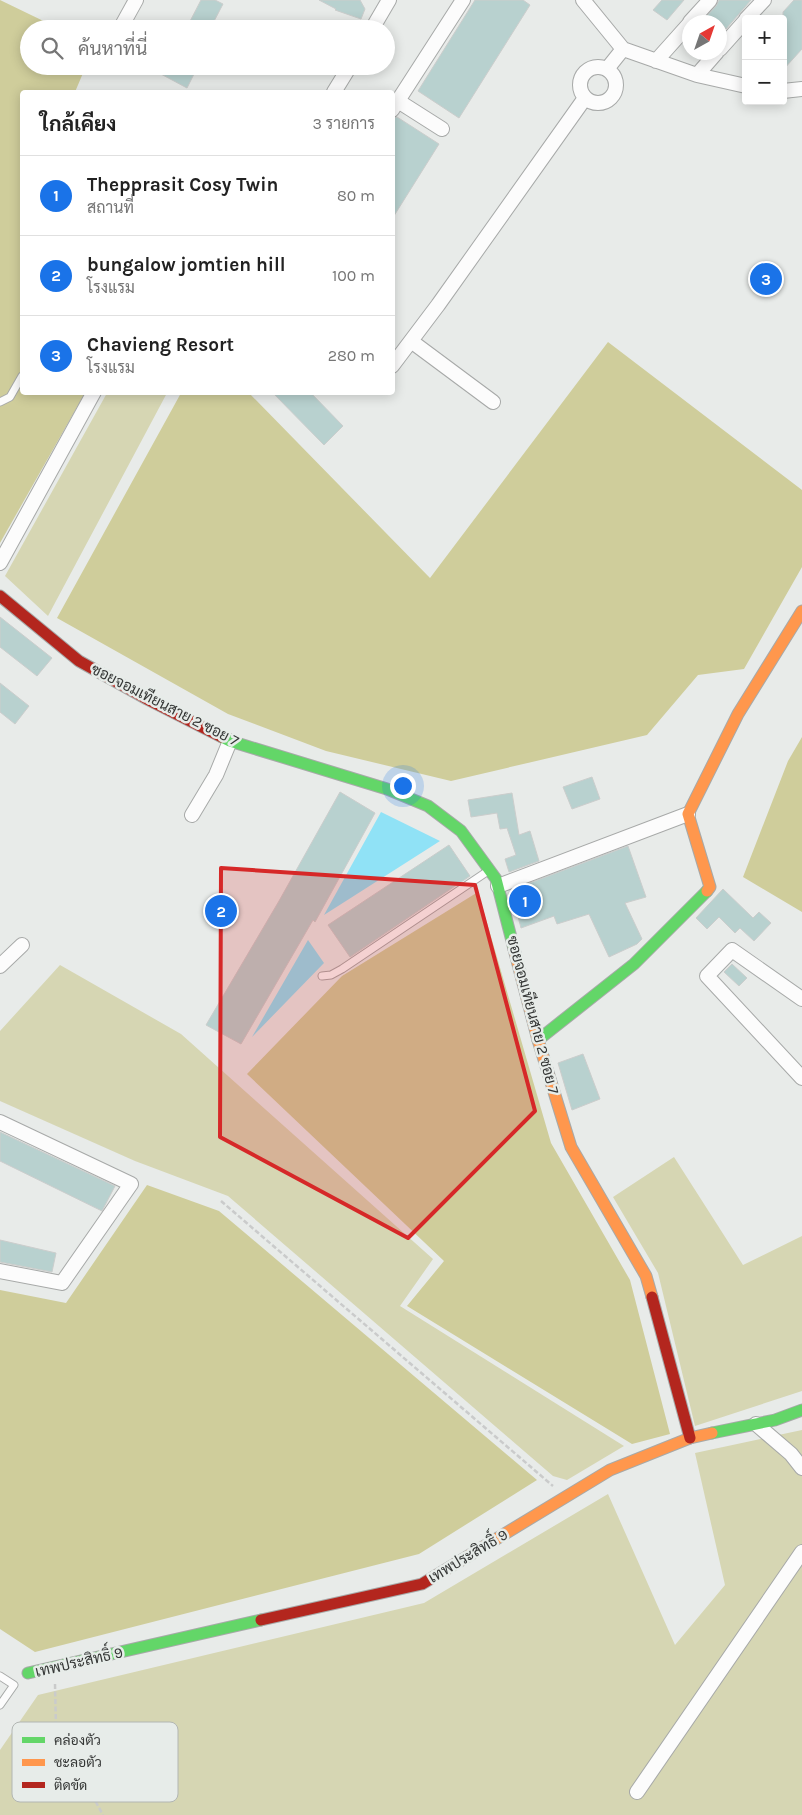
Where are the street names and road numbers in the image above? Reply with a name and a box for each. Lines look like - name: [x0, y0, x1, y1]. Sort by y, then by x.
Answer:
- street label: ซอยจอมเทียนสาย 2 ซอย 7: [88, 659, 242, 750]
- street label: ซอยจอมเทียนสาย 2 ซอย 7: [503, 934, 564, 1096]
- street label: เทพประสิทธิ์ 9: [422, 1520, 511, 1587]
- street label: เทพประสิทธิ์ 9: [32, 1637, 125, 1681]

